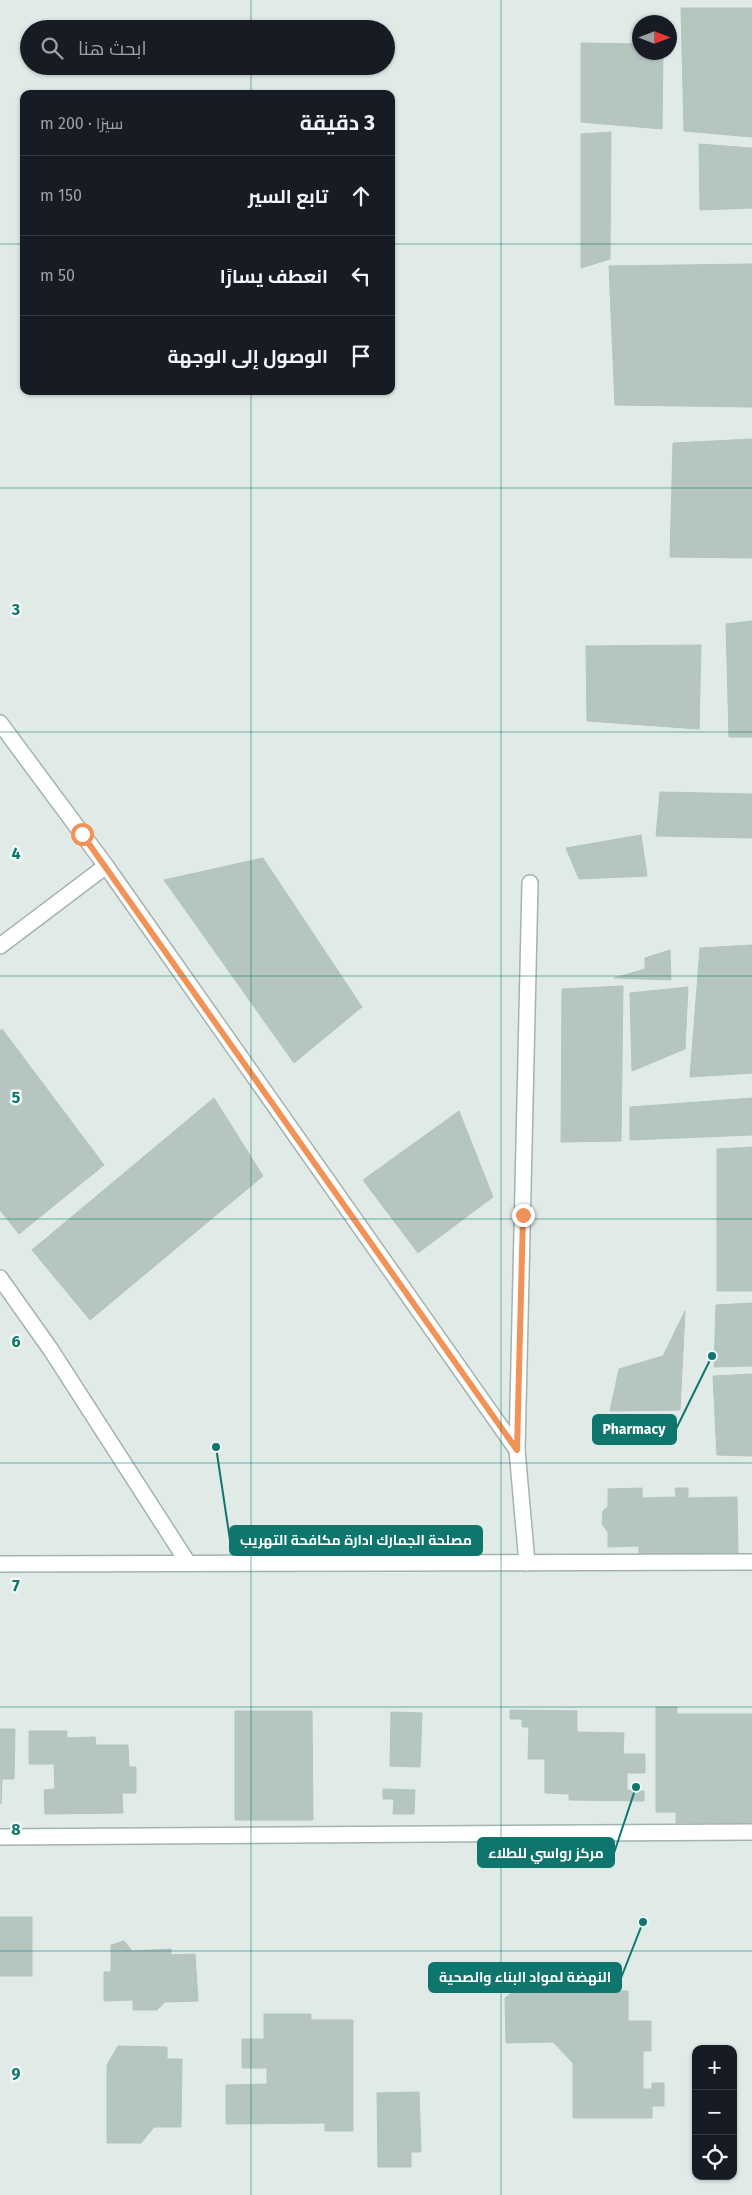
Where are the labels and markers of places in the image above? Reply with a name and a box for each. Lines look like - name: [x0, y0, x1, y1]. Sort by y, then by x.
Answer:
- callout: Pharmacy: [593, 1415, 676, 1444]
- callout: مصلحة الجمارك ادارة مكافحة التهريب: [230, 1526, 482, 1555]
- callout: مركز رواسي للطلاء: [478, 1838, 614, 1867]
- callout: النهضة لمواد البناء والصحية: [429, 1963, 621, 1992]

